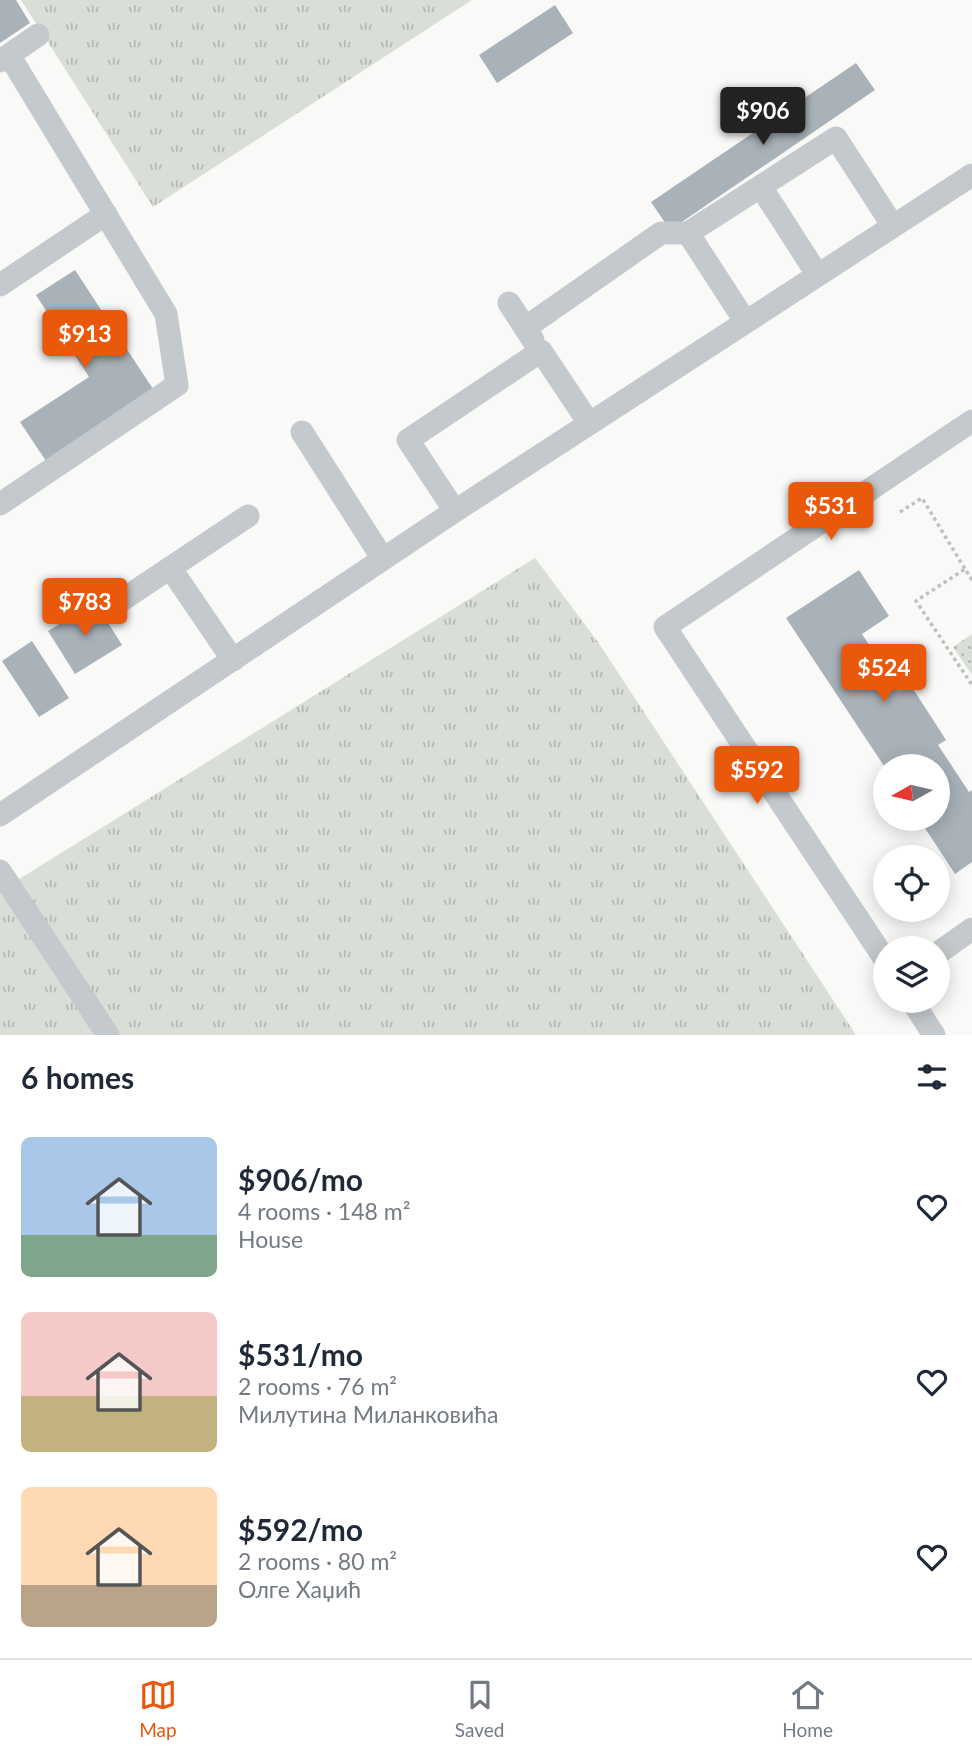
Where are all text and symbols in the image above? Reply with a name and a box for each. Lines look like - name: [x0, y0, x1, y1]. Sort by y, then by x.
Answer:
- pin: $906: [722, 88, 804, 147]
- text: $906: [736, 96, 790, 124]
- pin: $913: [44, 310, 126, 370]
- text: $913: [58, 319, 112, 347]
- pin: $531: [790, 482, 872, 542]
- text: $531: [804, 491, 858, 519]
- pin: $783: [44, 578, 126, 638]
- text: $783: [58, 587, 112, 615]
- pin: $524: [843, 644, 925, 704]
- text: $524: [857, 653, 911, 681]
- pin: $592: [716, 746, 798, 806]
- north arrow: [873, 754, 950, 831]
- map controls: [873, 754, 950, 1013]
- text: $592: [730, 755, 784, 783]
- button: locate: [873, 845, 950, 922]
- button: layers: [873, 936, 950, 1013]
- icon: filters: [913, 1058, 951, 1096]
- text: 6 homes: [21, 1059, 134, 1095]
- text: $906/mo: [238, 1161, 363, 1197]
- icon: home: [77, 1165, 161, 1249]
- icon: heart: [913, 1188, 951, 1226]
- text: 4 rooms · 148 m²: [238, 1197, 410, 1225]
- text: House: [238, 1225, 303, 1253]
- text: $531/mo: [238, 1336, 363, 1372]
- icon: home: [77, 1340, 161, 1424]
- icon: heart: [913, 1363, 951, 1401]
- text: 2 rooms · 76 m²: [238, 1372, 397, 1400]
- text: Милутина Миланковића: [238, 1400, 499, 1428]
- text: $592/mo: [238, 1511, 363, 1547]
- icon: home: [77, 1515, 161, 1599]
- icon: heart: [913, 1538, 951, 1576]
- text: 2 rooms · 80 m²: [238, 1547, 397, 1575]
- text: Олге Хаџић: [238, 1575, 361, 1603]
- tab: Map: [139, 1676, 177, 1741]
- tab: Saved: [455, 1676, 504, 1741]
- tab: Home: [782, 1676, 833, 1741]

